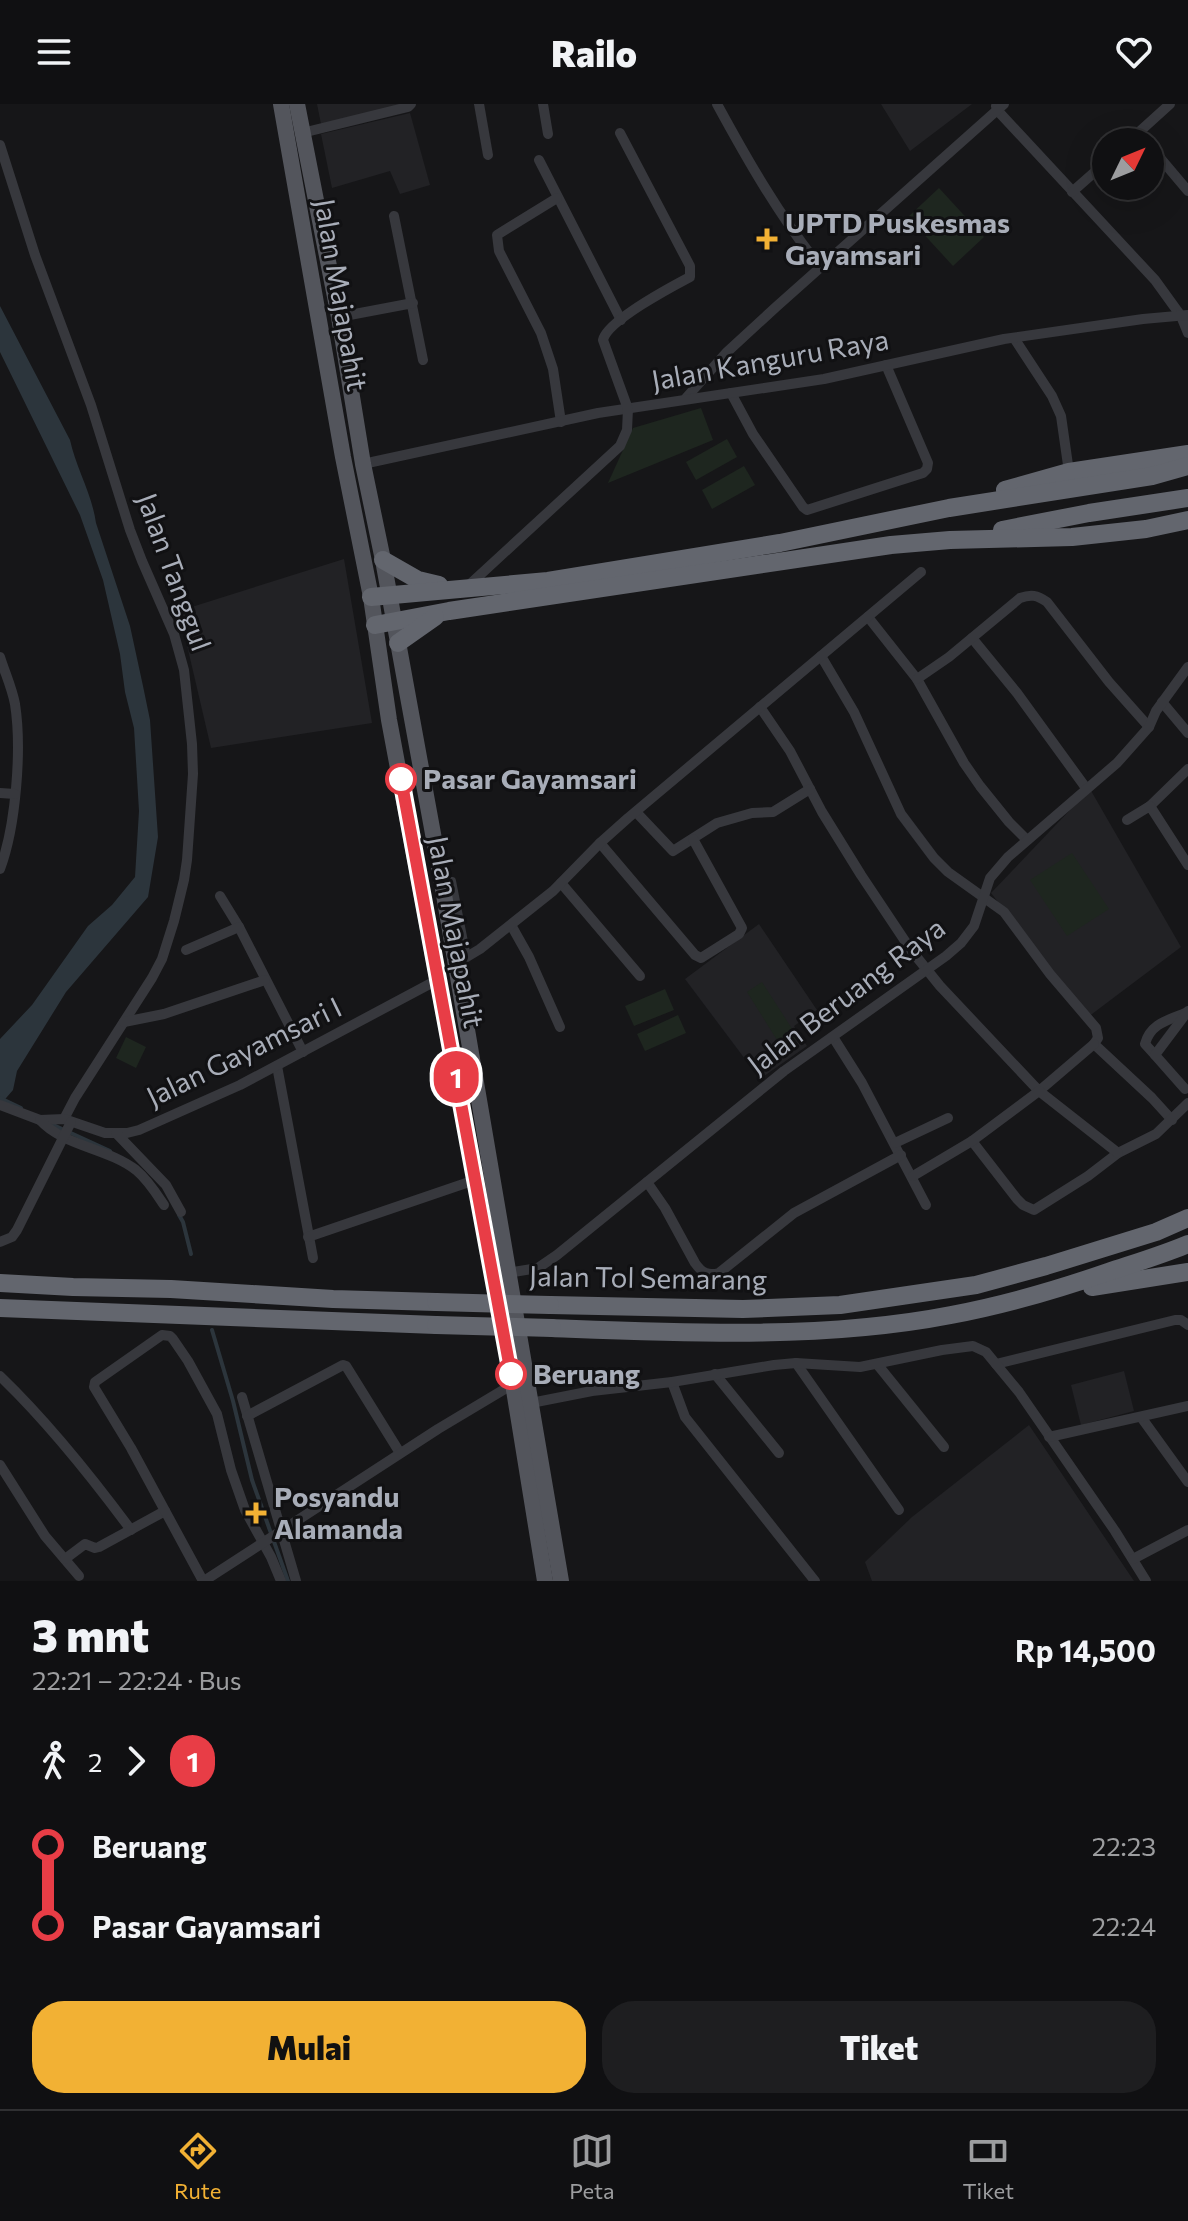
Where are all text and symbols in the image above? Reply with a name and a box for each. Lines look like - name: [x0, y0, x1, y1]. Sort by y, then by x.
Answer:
- icon: menu: [32, 30, 76, 74]
- text: Railo: [551, 30, 637, 74]
- icon: heart: [1112, 30, 1156, 74]
- north arrow: [1092, 128, 1164, 200]
- map controls: [1092, 128, 1164, 200]
- street label: Jalan Majapahit: [308, 196, 376, 394]
- place label: UPTD Puskesmas Gayamsari: [785, 205, 1010, 271]
- marker: UPTD Puskesmas Gayamsari: [756, 228, 778, 250]
- street label: Jalan Kanguru Raya: [649, 321, 891, 397]
- street label: Jalan Tanggul: [131, 488, 219, 655]
- place label: Pasar Gayamsari: [423, 761, 637, 795]
- marker: Pasar Gayamsari: [386, 764, 416, 794]
- street label: Jalan Majapahit: [422, 833, 492, 1031]
- street label: Jalan Beruang Raya: [740, 910, 951, 1081]
- street label: Jalan Gayamsari I: [140, 989, 347, 1113]
- line badge: 1: [430, 1051, 482, 1103]
- text: 1: [450, 1060, 462, 1094]
- street label: Jalan Tol Semarang: [529, 1258, 767, 1296]
- place label: Beruang: [533, 1356, 640, 1390]
- marker: Beruang: [496, 1359, 526, 1389]
- place label: Posyandu Alamanda: [274, 1479, 403, 1545]
- marker: Posyandu Alamanda: [245, 1502, 267, 1524]
- text: 3 mnt: [32, 1607, 149, 1661]
- text: Rp 14,500: [1015, 1631, 1156, 1668]
- text: 22:21 – 22:24 · Bus: [32, 1664, 242, 1695]
- icon: walk: [32, 1739, 76, 1783]
- icon: forward: [114, 1739, 158, 1783]
- text: 1: [186, 1744, 199, 1778]
- text: 2: [88, 1746, 102, 1777]
- text: Beruang: [92, 1827, 207, 1864]
- text: 22:23: [1092, 1830, 1156, 1861]
- text: Pasar Gayamsari: [92, 1907, 321, 1944]
- text: 22:24: [1091, 1910, 1156, 1941]
- button: Mulai: [32, 2001, 586, 2093]
- button: Tiket: [602, 2001, 1156, 2093]
- tab: Rute: [174, 2129, 221, 2204]
- tab: Peta: [569, 2129, 615, 2204]
- tab: Tiket: [962, 2129, 1014, 2204]

